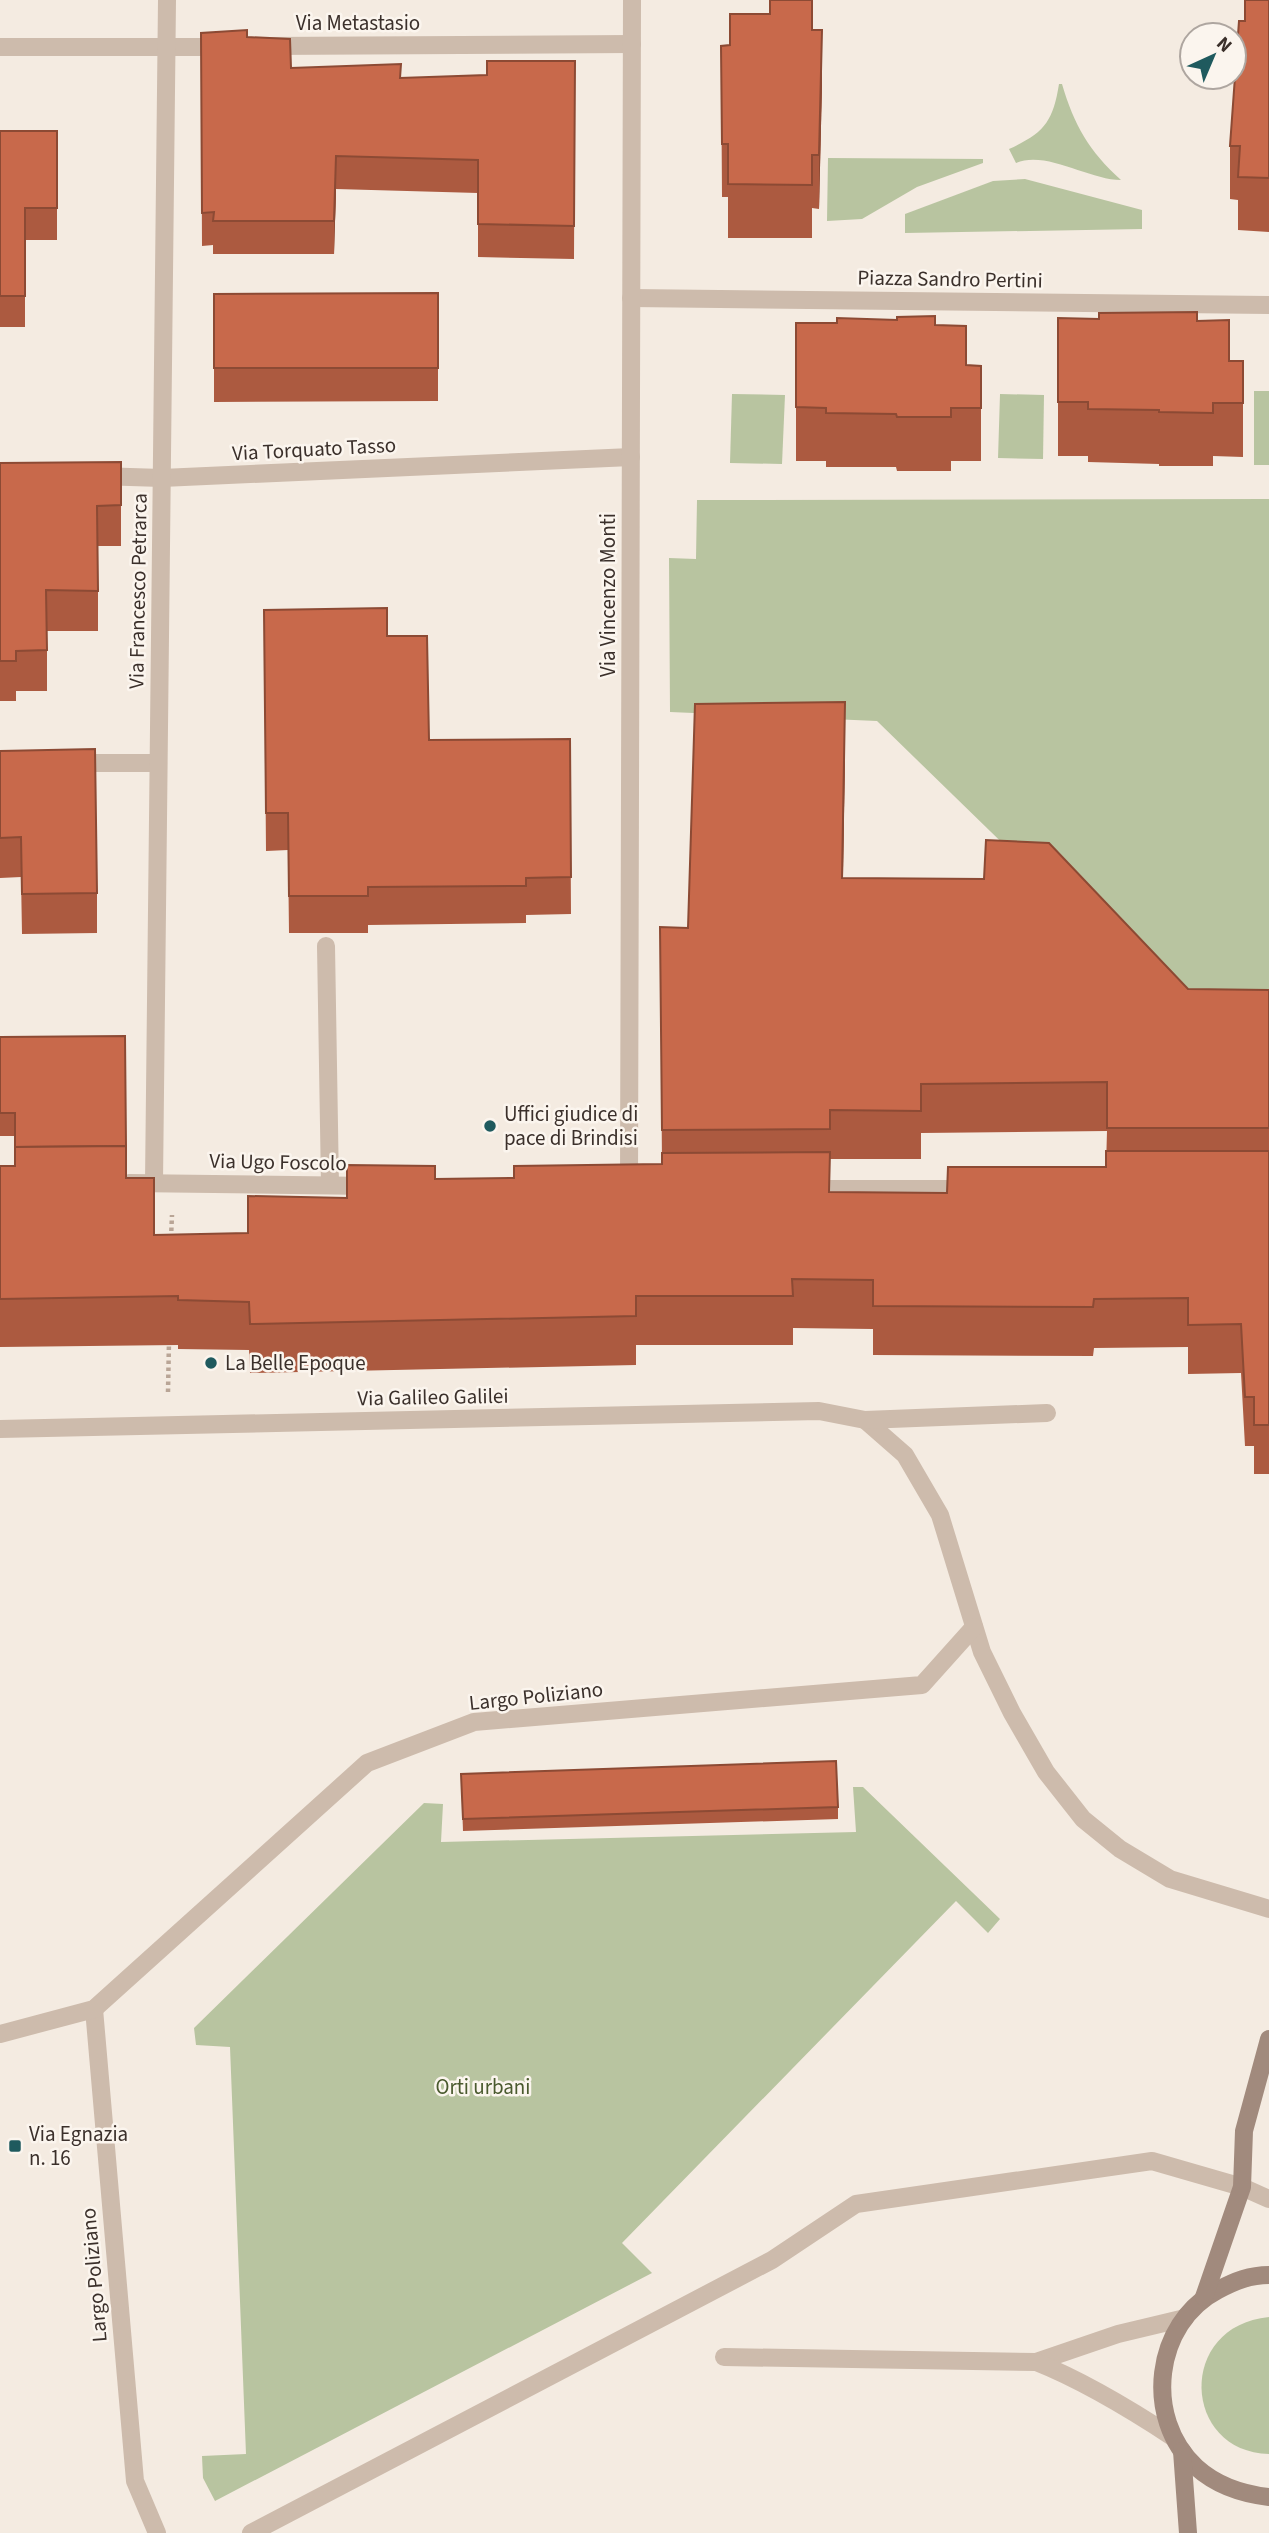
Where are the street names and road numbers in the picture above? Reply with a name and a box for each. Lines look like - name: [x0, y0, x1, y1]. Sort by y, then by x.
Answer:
- street label: Via Metastasio: [296, 8, 420, 38]
- street label: Piazza Sandro Pertini: [857, 262, 1043, 296]
- street label: Via Torquato Tasso: [231, 430, 397, 468]
- street label: Via Francesco Petrarca: [121, 493, 155, 689]
- street label: Via Vincenzo Monti: [593, 513, 623, 677]
- street label: Via Ugo Foscolo: [209, 1146, 347, 1178]
- street label: Via Galileo Galilei: [357, 1381, 509, 1413]
- street label: Largo Poliziano: [468, 1674, 604, 1718]
- street label: Largo Poliziano: [73, 2207, 115, 2343]

